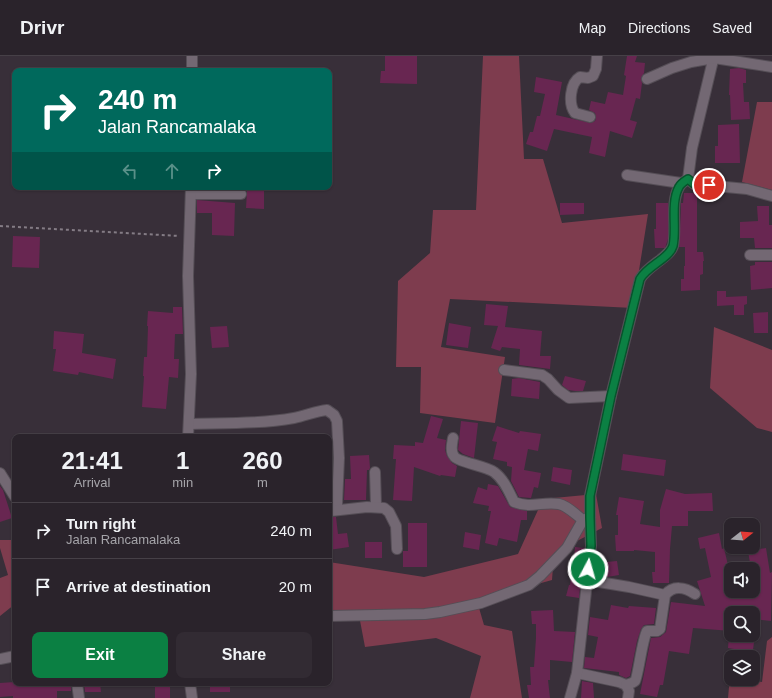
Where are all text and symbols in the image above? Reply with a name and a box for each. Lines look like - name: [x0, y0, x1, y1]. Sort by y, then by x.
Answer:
- text: Drivr: [20, 17, 64, 38]
- text: Map: [579, 20, 606, 36]
- text: Directions: [628, 20, 690, 36]
- text: Saved: [712, 20, 752, 36]
- icon: right: [32, 84, 84, 136]
- text: 240 m: [98, 84, 177, 115]
- text: Jalan Rancamalaka: [98, 117, 256, 137]
- icon: left: [119, 160, 141, 182]
- icon: ahead: [161, 160, 183, 182]
- icon: right: [203, 160, 225, 182]
- pin: [692, 168, 726, 202]
- icon: arrive: [698, 174, 720, 196]
- text: 21:41: [61, 447, 123, 474]
- text: 1: [176, 447, 189, 474]
- text: 260: [243, 447, 283, 474]
- text: Arrival: [74, 475, 111, 490]
- text: min: [172, 475, 193, 490]
- text: m: [257, 475, 268, 490]
- text: Turn right: [66, 515, 136, 532]
- north arrow: [724, 518, 760, 554]
- map controls: [724, 518, 760, 686]
- icon: right: [32, 520, 54, 542]
- text: 240 m: [270, 522, 312, 539]
- text: Jalan Rancamalaka: [66, 532, 180, 547]
- position arrow: [567, 548, 609, 590]
- button: sound: [724, 562, 760, 598]
- icon: arrive: [32, 576, 54, 598]
- text: Arrive at destination: [66, 578, 211, 595]
- text: 20 m: [279, 578, 312, 595]
- button: search: [724, 606, 760, 642]
- button: Exit: [32, 632, 168, 678]
- button: Share: [176, 632, 312, 678]
- button: layers: [724, 650, 760, 686]

